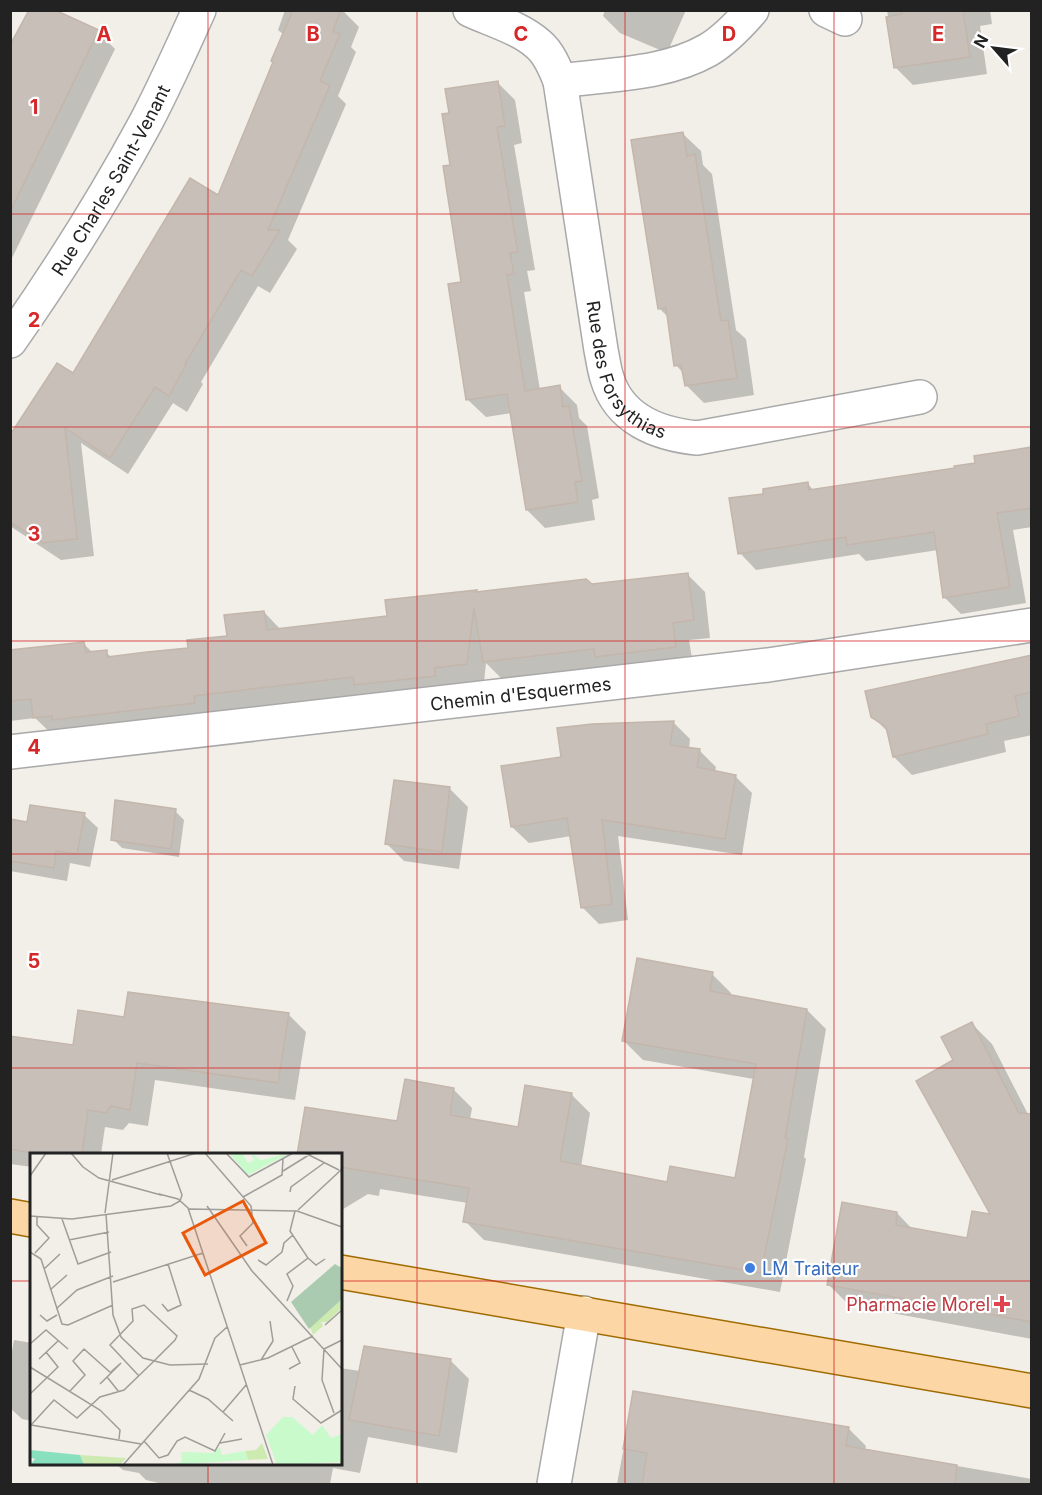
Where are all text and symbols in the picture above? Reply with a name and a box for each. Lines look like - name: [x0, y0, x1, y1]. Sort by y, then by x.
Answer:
- north arrow: [964, 18, 1024, 78]
- text: A: [97, 22, 112, 46]
- text: B: [306, 22, 320, 46]
- text: C: [514, 22, 528, 46]
- text: D: [722, 22, 736, 46]
- text: E: [932, 22, 944, 46]
- text: N: [969, 31, 992, 51]
- street label: Rue Charles Saint-Venant: [47, 81, 174, 279]
- text: 1: [30, 95, 38, 119]
- street label: Rue des Forsythias: [583, 299, 669, 442]
- text: 2: [28, 308, 40, 332]
- text: 3: [28, 522, 40, 546]
- street label: Chemin d'Esquermes: [429, 673, 612, 714]
- text: 4: [27, 735, 41, 759]
- text: 5: [28, 949, 40, 973]
- inset map: [30, 1153, 342, 1465]
- place label: LM Traiteur: [762, 1258, 859, 1279]
- marker: LM Traiteur: [743, 1261, 757, 1275]
- place label: Pharmacie Morel: [846, 1294, 990, 1315]
- marker: Pharmacie Morel: [995, 1297, 1009, 1311]

